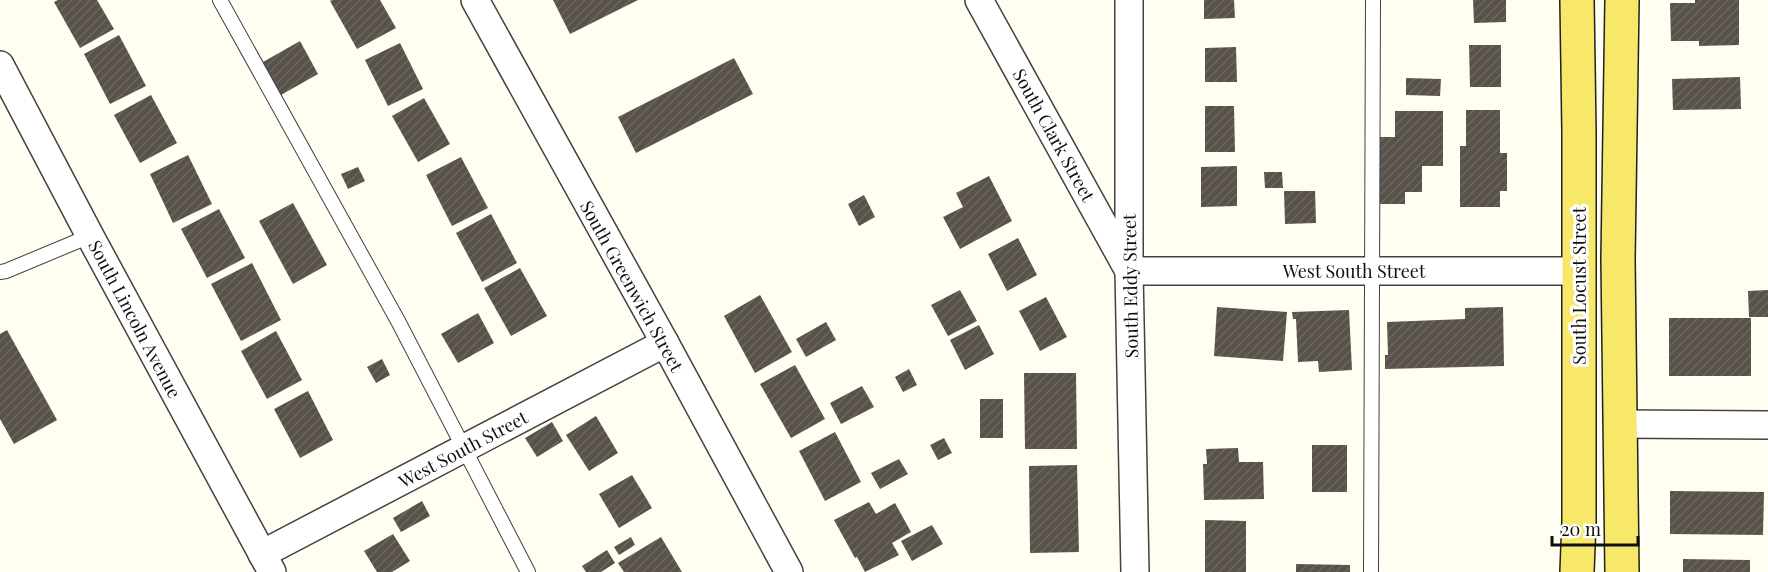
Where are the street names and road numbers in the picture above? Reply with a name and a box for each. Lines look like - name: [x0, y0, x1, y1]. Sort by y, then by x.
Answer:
- street label: South Clark Street: [1008, 64, 1101, 206]
- street label: South Greenwich Street: [575, 196, 689, 376]
- street label: South Locust Street: [1567, 206, 1591, 365]
- street label: South Eddy Street: [1117, 213, 1143, 359]
- street label: South Lincoln Avenue: [83, 236, 187, 402]
- street label: West South Street: [1282, 259, 1426, 283]
- street label: West South Street: [394, 405, 532, 494]

